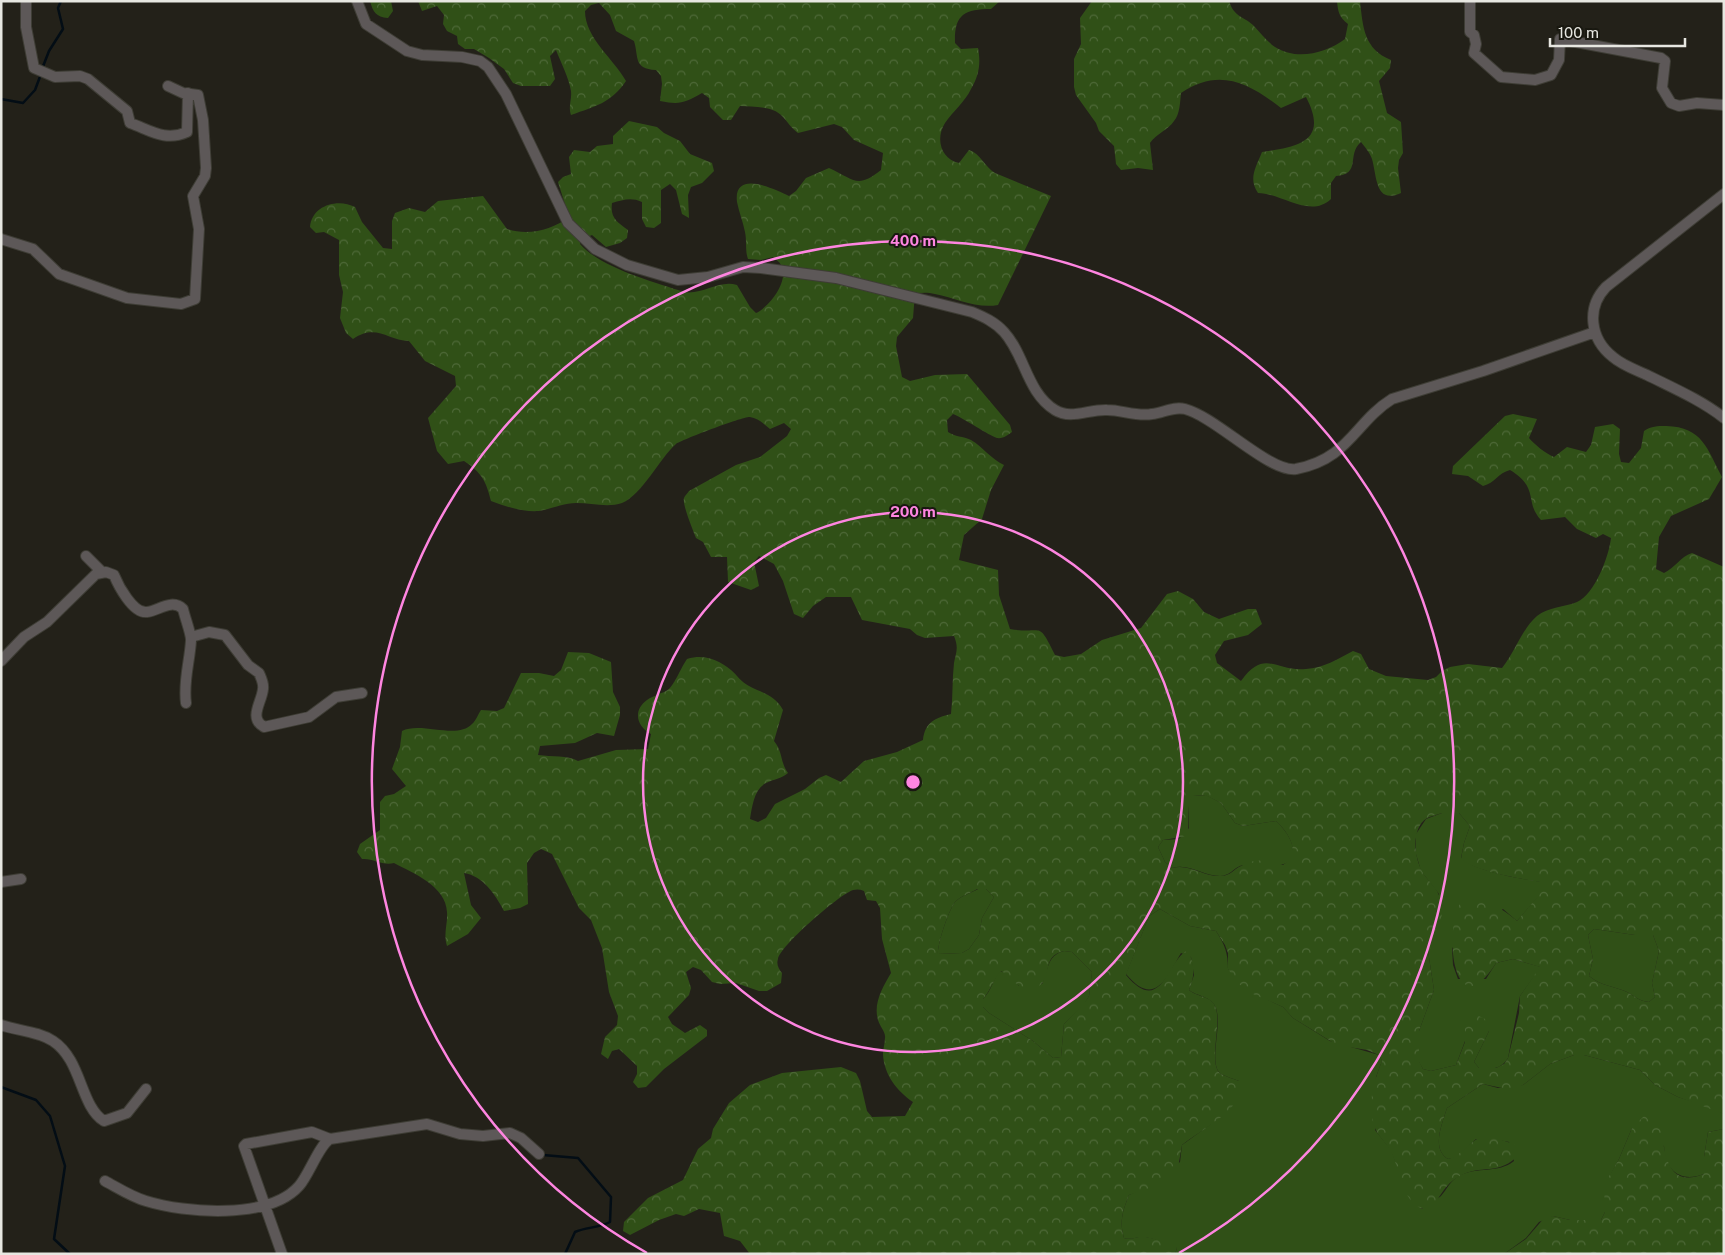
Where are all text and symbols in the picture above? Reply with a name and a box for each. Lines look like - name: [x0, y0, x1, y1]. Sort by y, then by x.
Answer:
- scale bar: [1550, 15, 1685, 47]
- text: 100 m: [1558, 24, 1599, 41]
- text: 400 m: [890, 232, 936, 249]
- text: 200 m: [890, 503, 936, 520]
- centre of rings: [904, 773, 922, 791]

